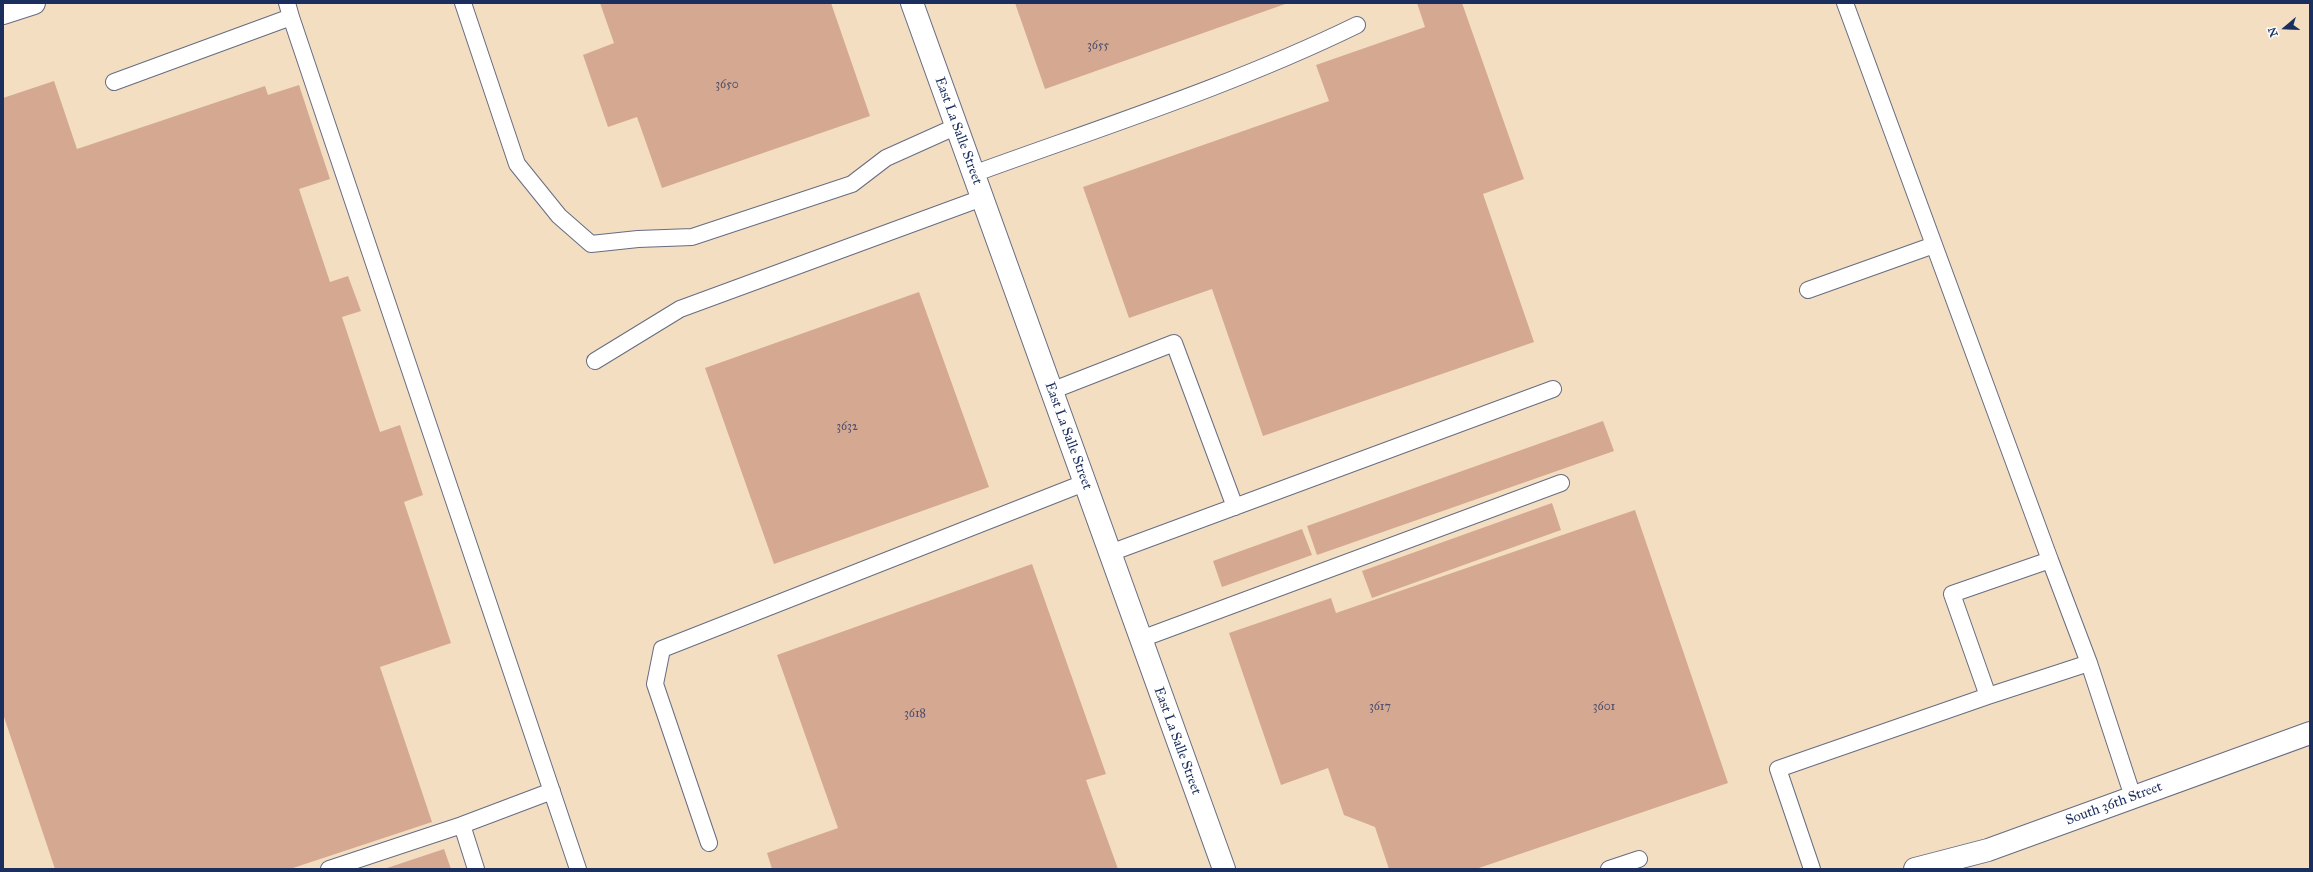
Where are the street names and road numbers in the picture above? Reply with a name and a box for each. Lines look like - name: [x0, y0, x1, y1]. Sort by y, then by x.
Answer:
- street label: East La Salle Street: [931, 75, 985, 187]
- street label: East La Salle Street: [1041, 380, 1095, 492]
- street label: East La Salle Street: [1150, 685, 1204, 797]
- street label: South 36th Street: [2063, 779, 2165, 829]

